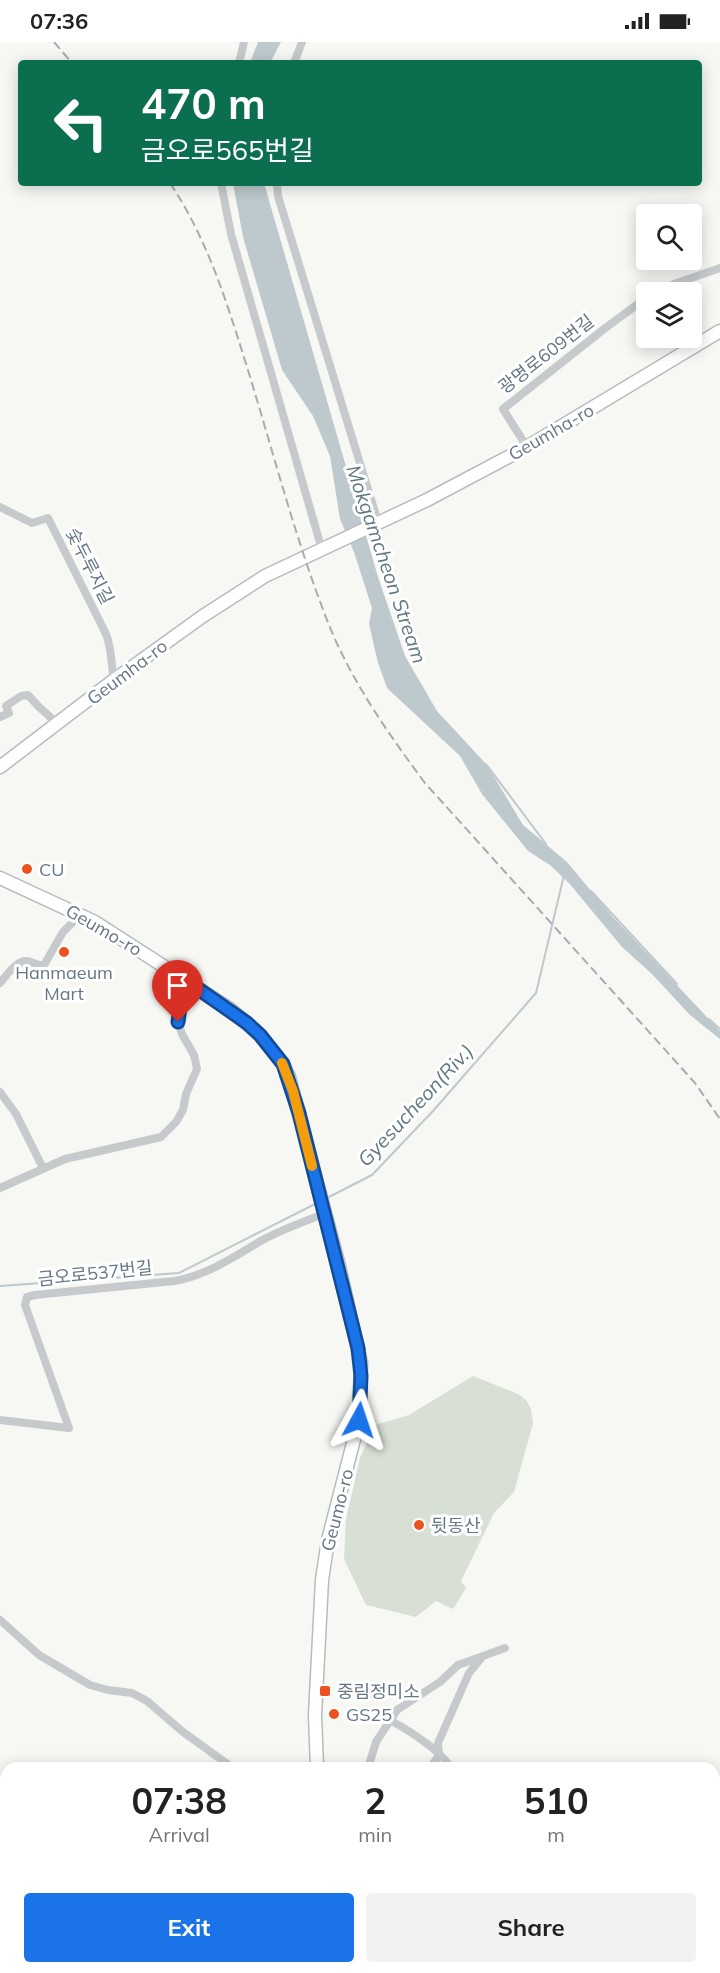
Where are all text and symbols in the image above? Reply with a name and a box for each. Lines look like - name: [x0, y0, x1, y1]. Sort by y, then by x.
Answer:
- text: 07:36: [30, 7, 88, 35]
- text: 470 m: [141, 77, 266, 130]
- icon: left: [42, 84, 120, 162]
- text: 금오로565번길: [141, 133, 314, 167]
- map controls: [636, 204, 702, 348]
- button: search: [636, 204, 702, 270]
- button: layers: [636, 282, 702, 348]
- street label: 광명로609번길: [494, 309, 598, 399]
- street label: Geumha-ro: [504, 398, 598, 466]
- water label: Mokgamcheon Stream: [341, 462, 433, 666]
- street label: 숯두루지길: [61, 524, 119, 608]
- street label: Geumha-ro: [82, 634, 172, 710]
- place label: CU: [39, 858, 64, 881]
- marker: CU: [20, 862, 34, 876]
- street label: Geumo-ro: [62, 899, 146, 961]
- marker: Hanmaeum Mart: [57, 945, 71, 959]
- pin: [152, 960, 203, 1022]
- place label: Hanmaeum Mart: [15, 961, 113, 1005]
- icon: arrive: [161, 969, 194, 1002]
- water label: Gyesucheon(Riv.): [352, 1038, 478, 1172]
- street label: 금오로537번길: [37, 1256, 153, 1290]
- position arrow: [327, 1388, 391, 1452]
- street label: Geumo-ro: [316, 1466, 358, 1554]
- place label: 뒷동산: [431, 1514, 481, 1537]
- marker: 뒷동산: [412, 1518, 426, 1532]
- place label: 중림정미소: [337, 1680, 420, 1703]
- marker: 중림정미소: [318, 1684, 332, 1698]
- place label: GS25: [346, 1703, 392, 1726]
- marker: GS25: [327, 1707, 341, 1721]
- text: 07:38: [131, 1778, 227, 1823]
- text: 2: [364, 1778, 386, 1823]
- text: 510: [524, 1778, 589, 1823]
- text: Arrival: [149, 1822, 210, 1847]
- text: min: [358, 1822, 392, 1847]
- text: m: [547, 1822, 565, 1847]
- button: Exit: [24, 1893, 354, 1962]
- button: Share: [366, 1893, 696, 1962]

